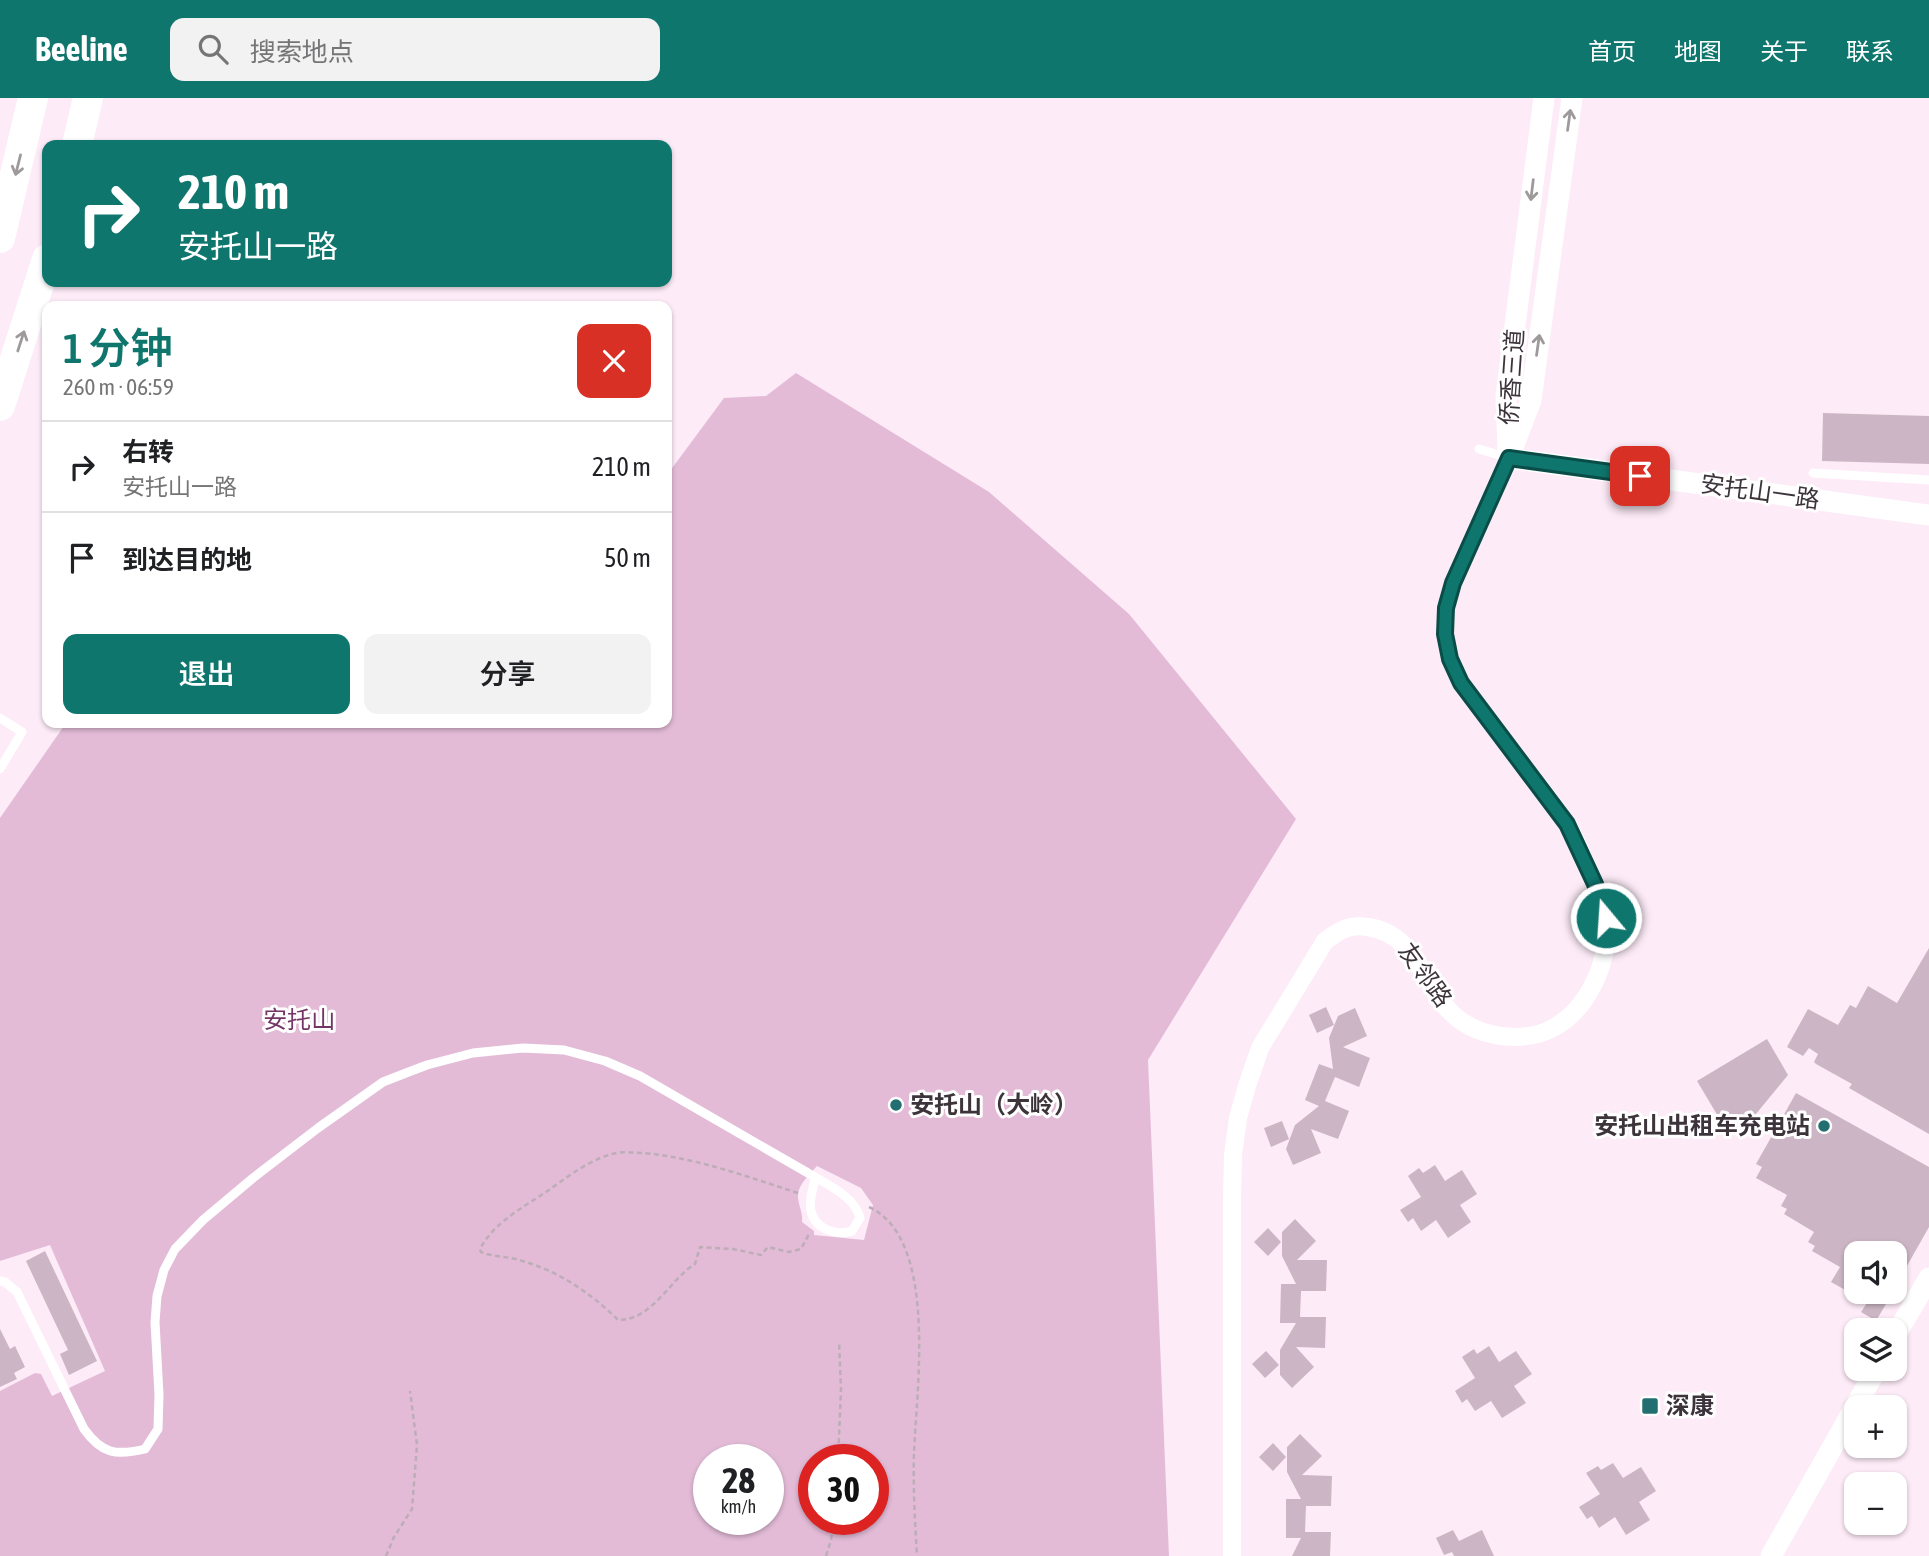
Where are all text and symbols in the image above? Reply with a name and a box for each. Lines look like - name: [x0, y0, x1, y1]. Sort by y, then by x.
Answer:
- search box: [170, 18, 660, 81]
- text: Beeline: [35, 30, 128, 68]
- icon: search: [194, 30, 232, 68]
- text: 搜索地点: [250, 37, 354, 67]
- text: 首页: [1588, 38, 1636, 65]
- text: 地图: [1674, 38, 1722, 65]
- text: 关于: [1760, 38, 1808, 65]
- text: 联系: [1846, 38, 1894, 65]
- one-way arrow: [1562, 109, 1575, 132]
- one-way arrow: [11, 153, 24, 176]
- text: 210 m: [178, 163, 289, 219]
- icon: right: [63, 168, 154, 259]
- one-way arrow: [1526, 178, 1539, 201]
- text: 安托山一路: [178, 228, 338, 265]
- text: 1 分钟: [63, 324, 173, 372]
- button: close: [577, 324, 651, 398]
- street label: 侨香三道: [1495, 328, 1528, 426]
- one-way arrow: [16, 330, 29, 352]
- one-way arrow: [1532, 334, 1545, 357]
- text: 260 m · 06:59: [63, 374, 174, 400]
- text: 右转: [122, 437, 174, 467]
- pin: [1610, 446, 1670, 506]
- icon: right: [63, 448, 101, 486]
- text: 210 m: [592, 452, 651, 482]
- icon: arrive: [1621, 457, 1659, 495]
- street label: 安托山一路: [1699, 470, 1821, 513]
- text: 安托山一路: [122, 474, 237, 500]
- icon: arrive: [63, 539, 101, 577]
- text: 50 m: [604, 543, 651, 573]
- text: 到达目的地: [122, 545, 252, 575]
- button: 退出: [63, 634, 350, 714]
- button: 分享: [364, 634, 651, 714]
- position arrow: [1569, 881, 1643, 955]
- street label: 友邻路: [1393, 938, 1457, 1012]
- park label: 安托山: [263, 1006, 335, 1033]
- place label: 安托山（大岭）: [910, 1091, 1078, 1118]
- marker: 安托山（大岭）: [888, 1097, 904, 1113]
- place label: 安托山出租车充电站: [1594, 1112, 1810, 1139]
- marker: 安托山出租车充电站: [1816, 1118, 1832, 1134]
- map controls: [1844, 1241, 1907, 1535]
- button: sound: [1844, 1241, 1907, 1304]
- button: layers: [1844, 1318, 1907, 1381]
- place label: 深康: [1666, 1392, 1714, 1419]
- button: +: [1844, 1395, 1907, 1458]
- marker: 深康: [1640, 1396, 1660, 1416]
- speed limit sign: 30: [798, 1444, 889, 1535]
- text: 28: [722, 1460, 755, 1500]
- button: −: [1844, 1472, 1907, 1535]
- text: km/h: [721, 1496, 756, 1517]

